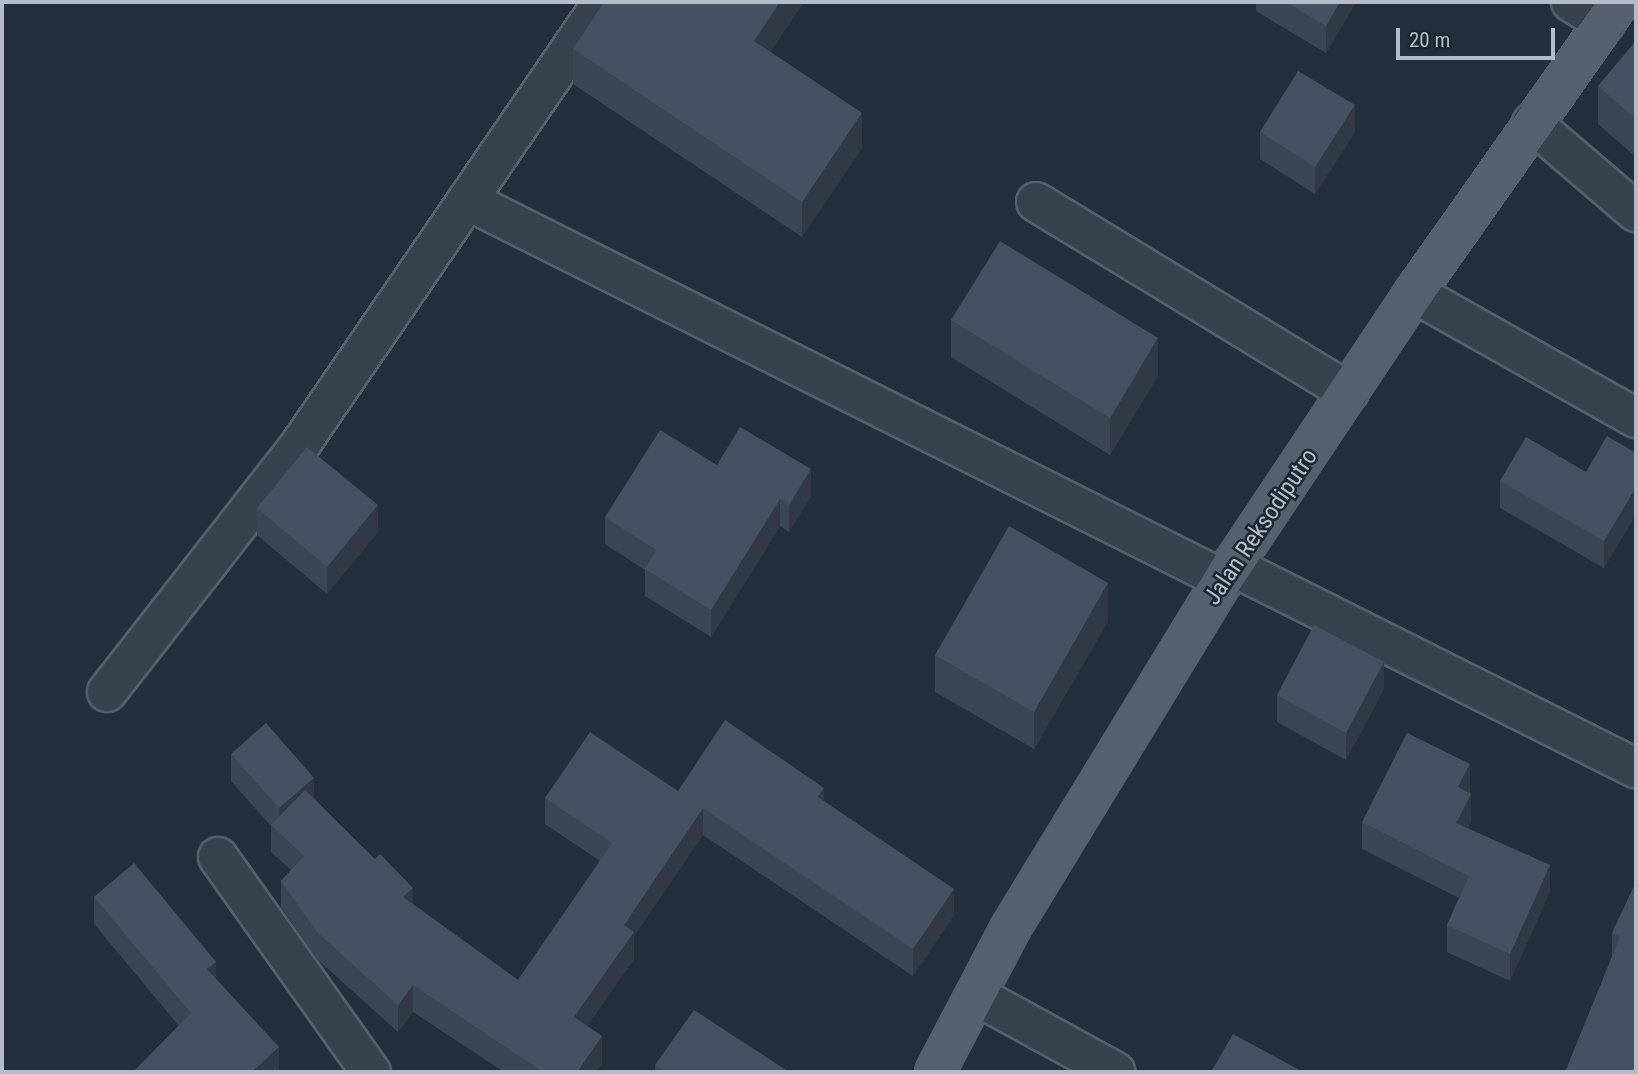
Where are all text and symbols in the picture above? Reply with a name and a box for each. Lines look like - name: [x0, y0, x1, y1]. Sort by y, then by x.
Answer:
- scale bar: [1400, 14, 1559, 58]
- text: 20 m: [1409, 28, 1450, 52]
- street label: Jalan Reksodiputro: [1198, 443, 1324, 611]

